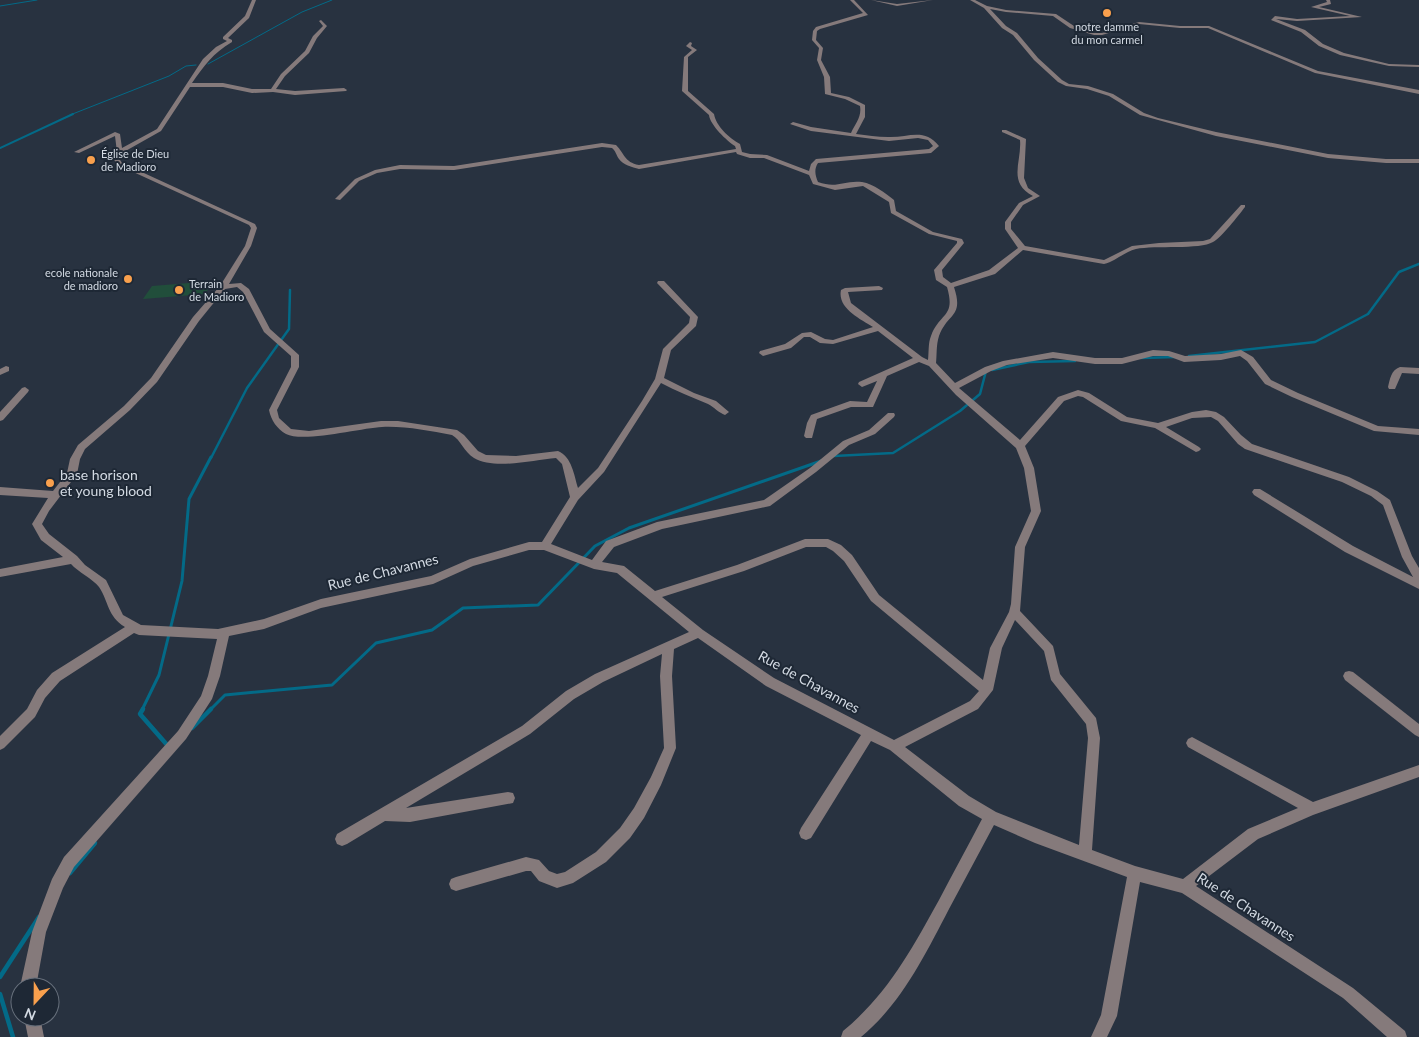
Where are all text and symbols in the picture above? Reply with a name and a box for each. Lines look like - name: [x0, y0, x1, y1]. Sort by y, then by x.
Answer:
- marker: notre damme du mon carmel: [1101, 7, 1113, 19]
- place label: notre damme du mon carmel: [1071, 20, 1143, 46]
- place label: Église de Dieu de Madioro: [101, 147, 169, 173]
- marker: Église de Dieu de Madioro: [85, 154, 97, 166]
- place label: ecole nationale de madioro: [45, 266, 118, 292]
- marker: ecole nationale de madioro: [122, 273, 134, 285]
- place label: Terrain de Madioro: [189, 277, 244, 303]
- marker: Terrain de Madioro: [173, 284, 185, 296]
- place label: base horison et young blood: [60, 466, 152, 499]
- marker: base horison et young blood: [44, 477, 56, 489]
- street label: Rue de Chavannes: [326, 550, 440, 593]
- street label: Rue de Chavannes: [756, 647, 863, 716]
- street label: Rue de Chavannes: [1194, 869, 1298, 945]
- north arrow: [10, 977, 60, 1027]
- text: N: [22, 1005, 38, 1024]

